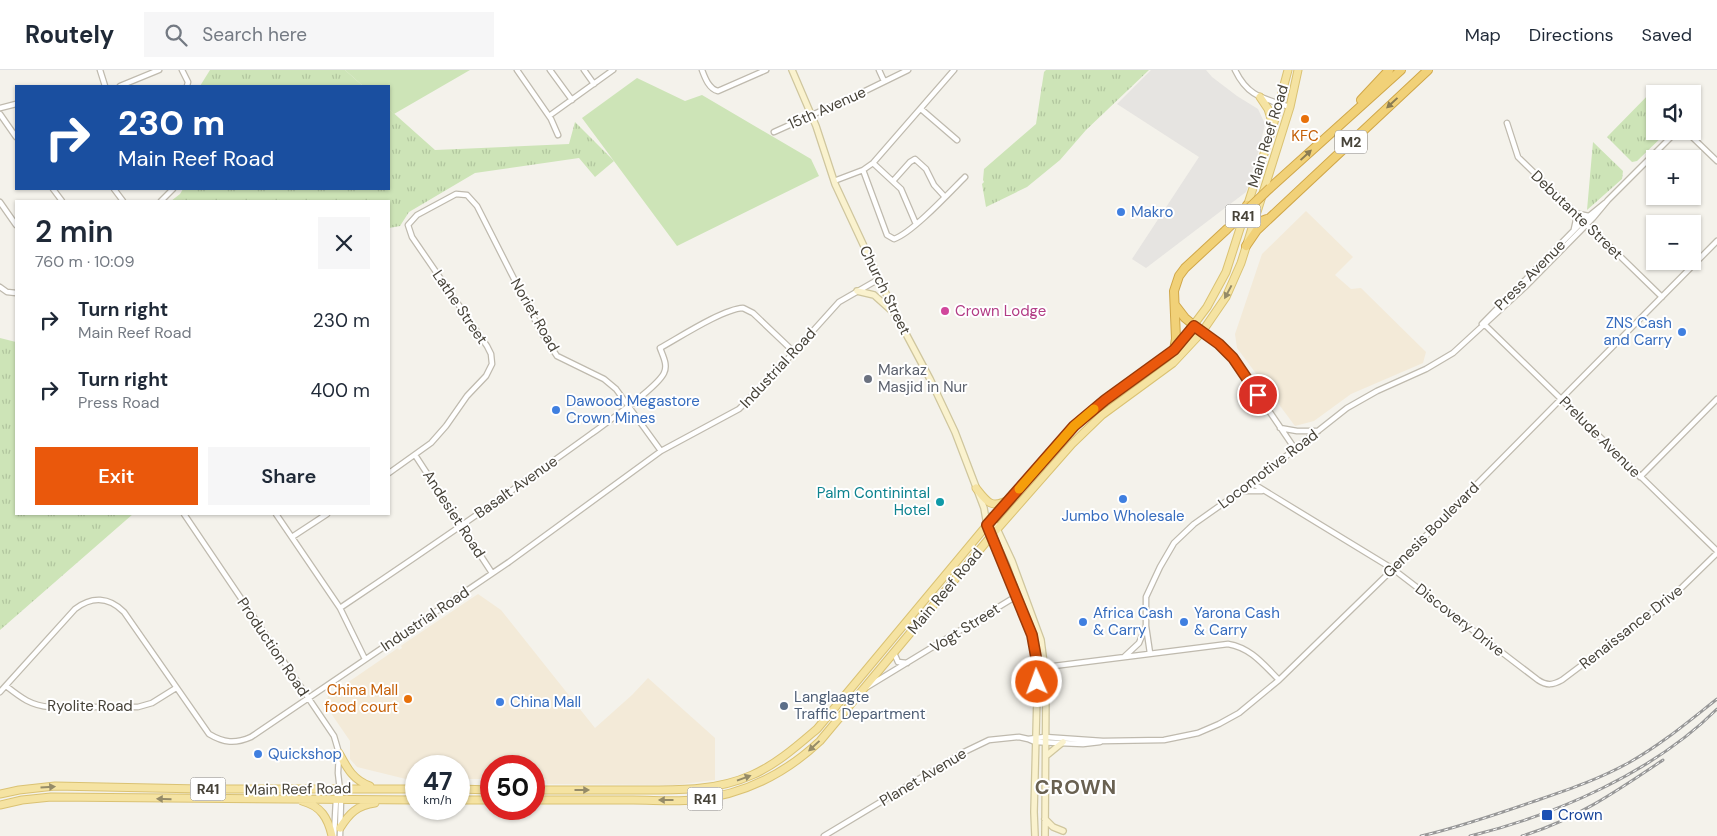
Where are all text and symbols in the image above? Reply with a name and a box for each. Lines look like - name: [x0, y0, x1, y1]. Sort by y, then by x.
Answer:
- search box: [144, 12, 494, 57]
- text: Routely: [25, 19, 114, 50]
- icon: search: [162, 21, 190, 49]
- text: Search here: [202, 22, 307, 47]
- text: Map: [1465, 23, 1501, 47]
- text: Directions: [1529, 23, 1614, 47]
- text: Saved: [1642, 23, 1692, 47]
- street label: 15th Avenue: [785, 82, 869, 134]
- street label: Main Reef Road: [1243, 82, 1293, 190]
- map controls: [1646, 85, 1701, 270]
- button: sound: [1646, 85, 1701, 140]
- one-way arrow: [1387, 97, 1399, 109]
- text: 230 m: [118, 100, 225, 146]
- icon: right: [35, 105, 100, 170]
- marker: KFC: [1299, 113, 1311, 125]
- place label: KFC: [1291, 126, 1319, 146]
- road number: M2: [1335, 131, 1367, 154]
- text: Main Reef Road: [118, 144, 274, 173]
- one-way arrow: [1300, 149, 1312, 161]
- button: +: [1646, 150, 1701, 205]
- street label: Debutante Street: [1527, 166, 1627, 264]
- place label: Makro: [1131, 202, 1174, 222]
- road number: R41: [1226, 204, 1260, 228]
- marker: Makro: [1115, 206, 1127, 218]
- text: 2 min: [35, 212, 113, 251]
- button: −: [1646, 215, 1701, 270]
- button: close: [318, 217, 370, 269]
- street label: Press Avenue: [1490, 235, 1570, 315]
- street label: Church Street: [855, 242, 915, 338]
- text: 760 m · 10:09: [35, 251, 134, 272]
- street label: Lathe Street: [428, 266, 492, 348]
- street label: Noriet Road: [506, 275, 564, 355]
- one-way arrow: [1224, 284, 1232, 299]
- text: Turn right: [78, 297, 168, 322]
- place label: Crown Lodge: [955, 301, 1046, 321]
- marker: Crown Lodge: [939, 305, 951, 317]
- icon: right: [35, 306, 63, 334]
- text: 230 m: [313, 308, 370, 333]
- place label: ZNS Cash and Carry: [1603, 313, 1673, 350]
- text: Main Reef Road: [78, 322, 192, 343]
- street label: Industrial Road: [736, 324, 820, 412]
- marker: ZNS Cash and Carry: [1676, 326, 1688, 338]
- place label: Markaz Masjid in Nur: [878, 360, 968, 397]
- text: Turn right: [78, 367, 168, 392]
- marker: Markaz Masjid in Nur: [862, 373, 874, 385]
- pin: [1237, 374, 1279, 416]
- icon: right: [35, 376, 63, 404]
- text: 400 m: [310, 378, 370, 403]
- icon: arrive: [1244, 381, 1272, 409]
- place label: Dawood Megastore Crown Mines: [566, 391, 700, 428]
- text: Press Road: [78, 392, 160, 413]
- street label: Prelude Avenue: [1555, 392, 1645, 482]
- marker: Dawood Megastore Crown Mines: [550, 404, 562, 416]
- street label: Locomotive Road: [1214, 425, 1322, 513]
- button: Exit: [35, 447, 198, 505]
- button: Share: [208, 447, 370, 505]
- street label: Basalt Avenue: [470, 451, 562, 523]
- street label: Andesiet Road: [418, 466, 490, 562]
- street label: Genesis Boulevard: [1379, 478, 1483, 582]
- place label: Palm Continintal Hotel: [817, 483, 930, 520]
- marker: Jumbo Wholesale: [1117, 493, 1129, 505]
- marker: Palm Continintal Hotel: [934, 496, 946, 508]
- place label: Jumbo Wholesale: [1061, 506, 1185, 526]
- street label: Main Reef Road: [903, 544, 987, 638]
- street label: Discovery Drive: [1411, 579, 1509, 661]
- street label: Renaissance Drive: [1575, 580, 1687, 674]
- street label: Industrial Road: [377, 582, 473, 656]
- street label: Production Road: [233, 594, 313, 700]
- street label: Vogt Street: [926, 599, 1004, 657]
- place label: Africa Cash & Carry: [1093, 603, 1173, 640]
- place label: Yarona Cash & Carry: [1194, 603, 1280, 640]
- marker: Africa Cash & Carry: [1077, 616, 1089, 628]
- marker: Yarona Cash & Carry: [1178, 616, 1190, 628]
- position arrow: [1010, 655, 1062, 707]
- place label: China Mall food court: [325, 680, 398, 717]
- place label: Langlaagte Traffic Department: [794, 687, 926, 724]
- place label: China Mall: [510, 692, 581, 712]
- marker: China Mall food court: [402, 693, 414, 705]
- street label: Ryolite Road: [47, 696, 133, 716]
- marker: China Mall: [494, 696, 506, 708]
- marker: Langlaagte Traffic Department: [778, 700, 790, 712]
- one-way arrow: [809, 740, 821, 752]
- street label: Planet Avenue: [876, 743, 970, 811]
- place label: Quickshop: [268, 744, 342, 764]
- marker: Quickshop: [252, 748, 264, 760]
- speed limit sign: 50: [480, 755, 545, 820]
- text: 47: [423, 765, 452, 798]
- one-way arrow: [736, 774, 751, 781]
- district label: CROWN: [1035, 774, 1117, 800]
- road number: R41: [190, 778, 226, 801]
- street label: Main Reef Road: [245, 778, 351, 800]
- one-way arrow: [40, 782, 56, 790]
- one-way arrow: [575, 786, 591, 794]
- road number: R41: [688, 788, 722, 811]
- text: km/h: [423, 792, 452, 808]
- one-way arrow: [156, 795, 172, 803]
- one-way arrow: [658, 796, 674, 804]
- place label: Crown: [1558, 805, 1603, 825]
- marker: Crown: [1540, 808, 1554, 822]

